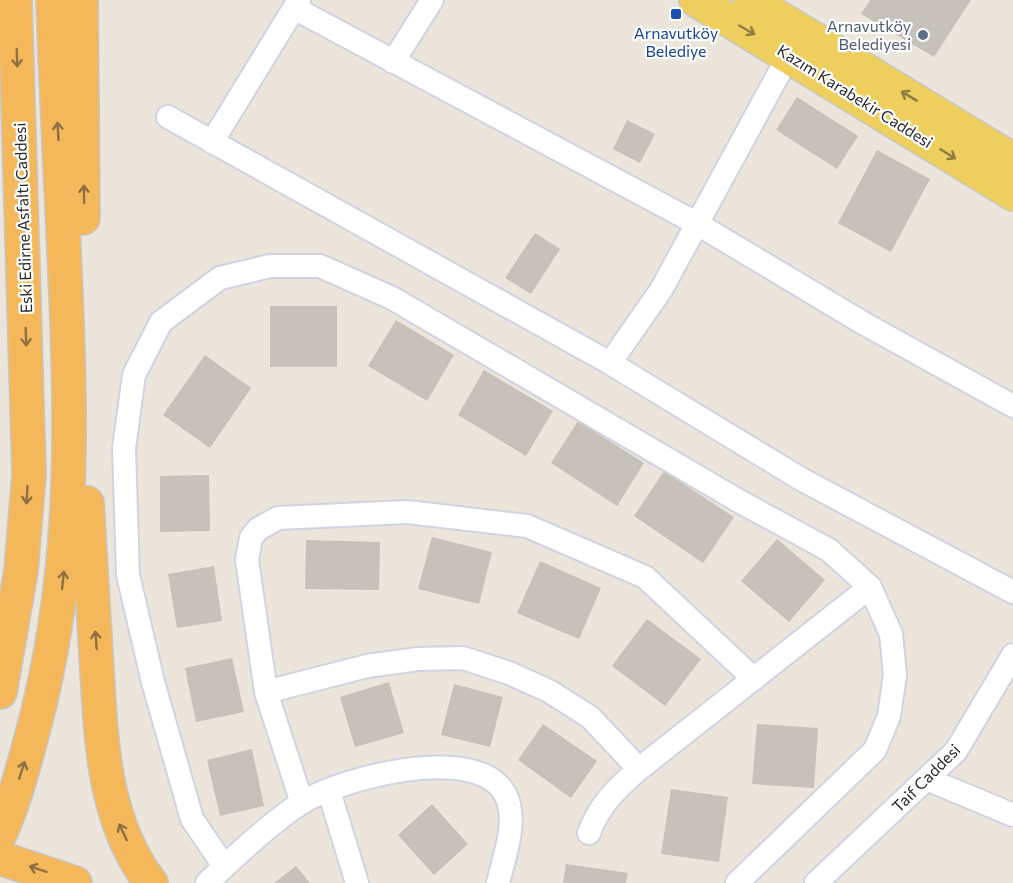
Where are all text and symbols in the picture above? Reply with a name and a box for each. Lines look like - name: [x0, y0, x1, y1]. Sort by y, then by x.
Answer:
- marker: Arnavutköy Belediye: [669, 7, 683, 21]
- place label: Arnavutköy Belediyesi: [827, 16, 911, 53]
- place label: Arnavutköy Belediye: [634, 23, 718, 60]
- one-way arrow: [738, 24, 755, 36]
- marker: Arnavutköy Belediyesi: [916, 28, 930, 42]
- street label: Kazım Karabekir Caddesi: [774, 40, 936, 151]
- one-way arrow: [12, 48, 23, 68]
- one-way arrow: [901, 90, 918, 102]
- one-way arrow: [53, 121, 64, 141]
- street label: Eski Edirne Asfaltı Caddesi: [10, 122, 35, 314]
- one-way arrow: [939, 148, 956, 160]
- one-way arrow: [78, 185, 89, 205]
- one-way arrow: [21, 327, 32, 347]
- one-way arrow: [22, 484, 33, 504]
- one-way arrow: [58, 571, 69, 590]
- one-way arrow: [90, 631, 101, 651]
- street label: Taif Caddesi: [888, 740, 964, 816]
- one-way arrow: [17, 761, 28, 780]
- one-way arrow: [116, 824, 128, 842]
- one-way arrow: [29, 863, 48, 874]

